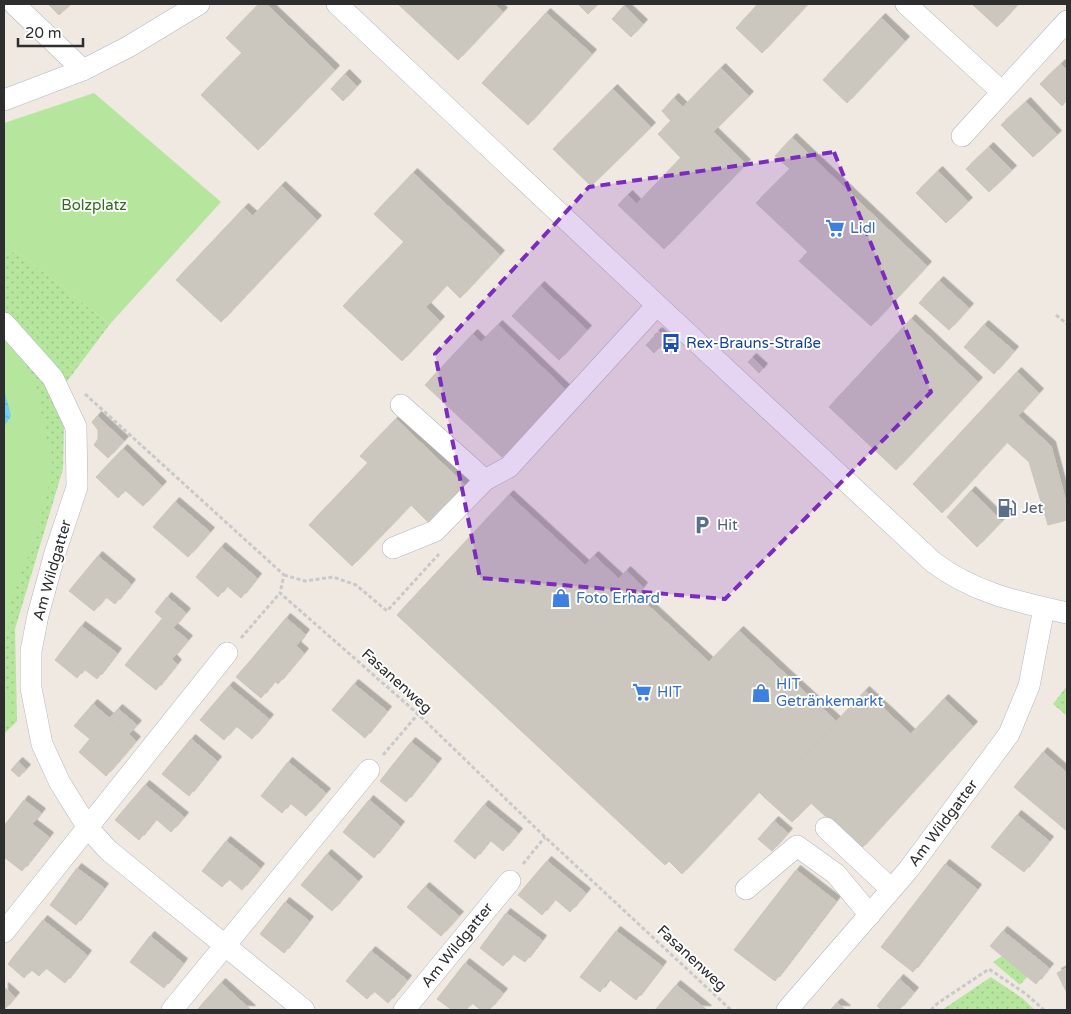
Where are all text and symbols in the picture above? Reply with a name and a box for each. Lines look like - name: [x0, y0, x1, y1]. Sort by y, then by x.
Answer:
- scale bar: [18, 15, 82, 47]
- text: 20 m: [25, 24, 62, 42]
- park label: Bolzplatz: [61, 196, 127, 214]
- supermarket icon: Lidl: [824, 217, 846, 239]
- place label: Lidl: [850, 219, 876, 237]
- bus stop icon: Rex-Brauns-Straße: [660, 332, 682, 354]
- place label: Rex-Brauns-Straße: [686, 334, 821, 352]
- fuel station icon: Jet: [996, 497, 1018, 519]
- place label: Jet: [1022, 499, 1043, 517]
- parking icon: Hit: [691, 514, 713, 536]
- place label: Hit: [717, 516, 738, 534]
- street label: Am Wildgatter: [29, 517, 75, 622]
- shop icon: Foto Erhard: [550, 587, 572, 609]
- place label: Foto Erhard: [576, 589, 660, 607]
- street label: Fasanenweg: [358, 645, 436, 717]
- place label: HIT Getränkemarkt: [776, 675, 884, 710]
- supermarket icon: HIT: [631, 681, 653, 703]
- shop icon: HIT Getränkemarkt: [750, 682, 772, 704]
- place label: HIT: [657, 683, 682, 701]
- street label: Am Wildgatter: [905, 776, 982, 870]
- street label: Am Wildgatter: [417, 899, 497, 991]
- street label: Fasanenweg: [654, 921, 730, 995]

